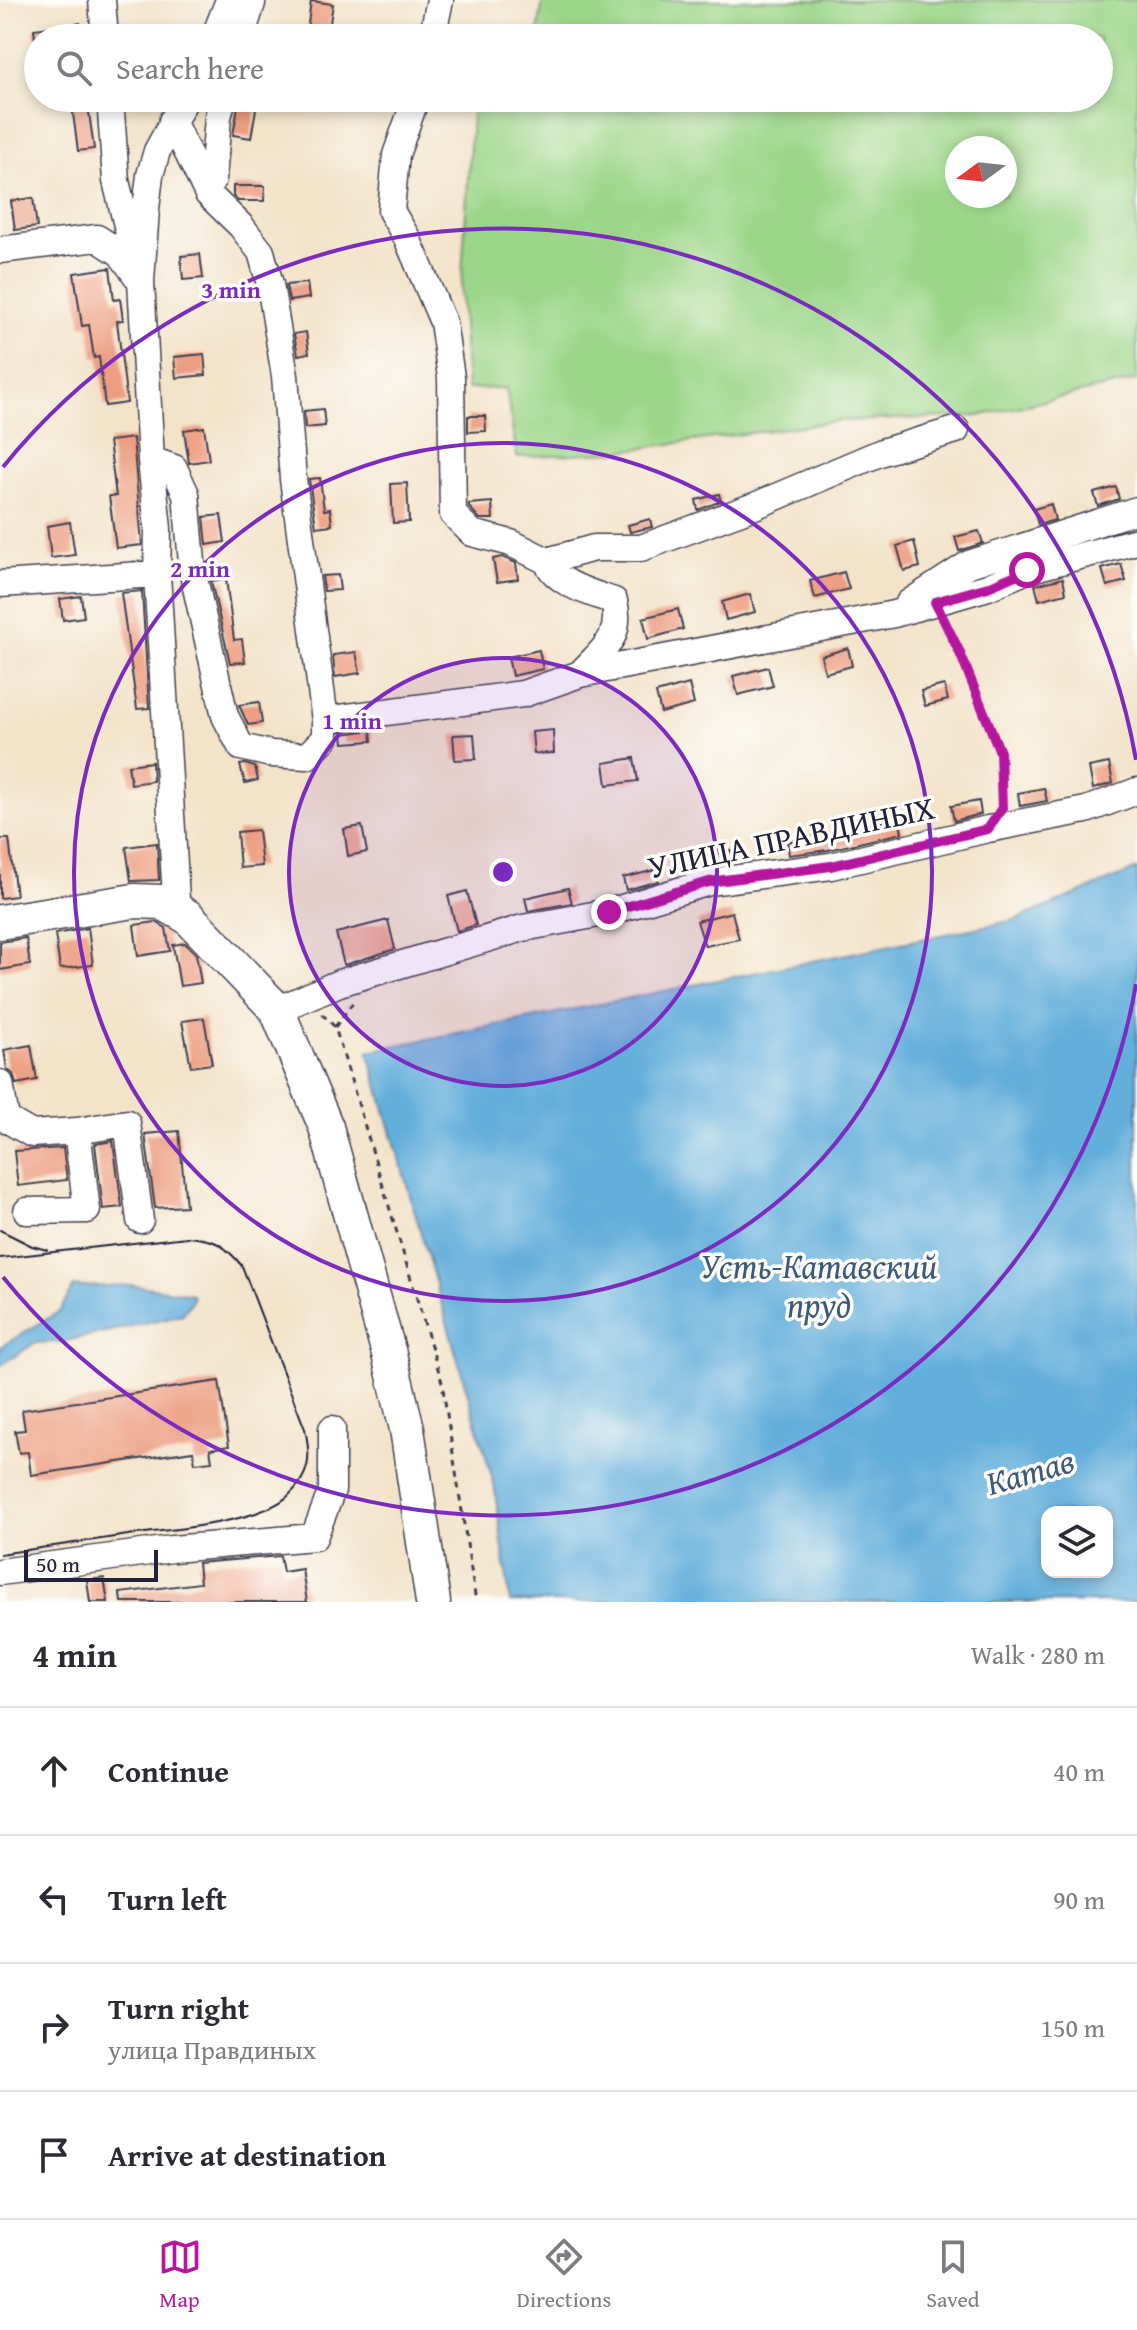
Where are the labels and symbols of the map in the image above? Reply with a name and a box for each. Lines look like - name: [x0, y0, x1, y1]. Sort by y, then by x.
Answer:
- north arrow: [945, 136, 1017, 208]
- text: 3 min: [201, 272, 261, 307]
- text: 2 min: [170, 551, 230, 586]
- route start: [1009, 552, 1045, 588]
- text: 1 min: [322, 703, 382, 738]
- street label: УЛИЦА ПРАВДИНЫХ: [643, 784, 939, 890]
- centre of rings: [489, 858, 517, 886]
- route end: [591, 894, 627, 930]
- water label: Усть-Катавский пруд: [700, 1241, 938, 1329]
- water label: Катав: [980, 1435, 1080, 1507]
- scale bar: [24, 1546, 158, 1582]

